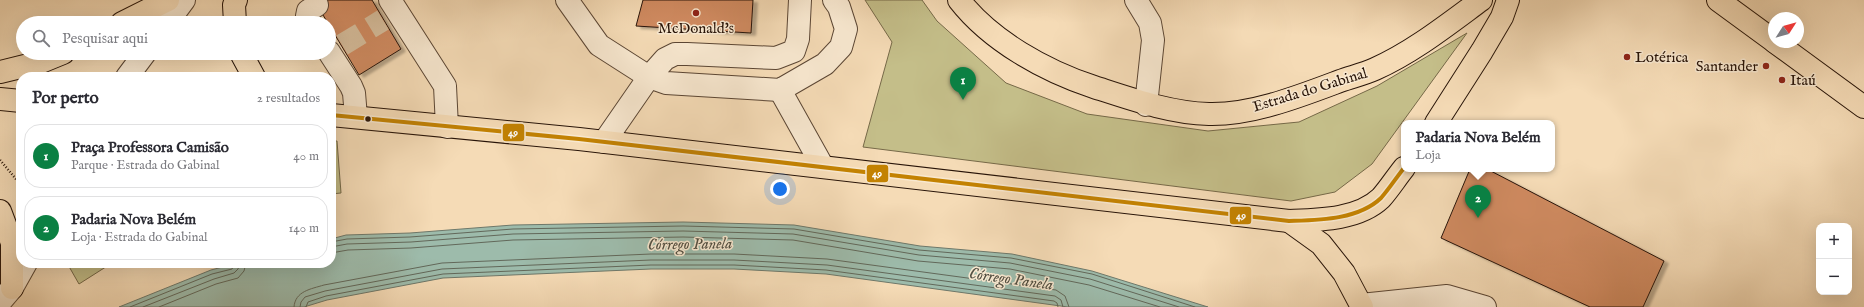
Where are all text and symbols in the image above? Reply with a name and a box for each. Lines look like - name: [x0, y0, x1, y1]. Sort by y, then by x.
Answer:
- marker: McDonald's: [691, 8, 701, 18]
- north arrow: [1768, 12, 1804, 48]
- search box: [16, 16, 336, 60]
- place label: McDonald's: [658, 19, 734, 38]
- icon: search: [30, 27, 52, 49]
- text: Pesquisar aqui: [62, 29, 148, 48]
- place label: Lotérica: [1635, 48, 1689, 67]
- marker: Lotérica: [1622, 52, 1632, 62]
- place label: Santander: [1696, 57, 1758, 76]
- marker: Santander: [1761, 61, 1771, 71]
- street label: Estrada do Gabinal: [1250, 63, 1370, 116]
- pin: 1: [950, 67, 976, 100]
- place label: Itaú: [1790, 71, 1816, 90]
- marker: Itaú: [1777, 75, 1787, 85]
- text: Por perto: [32, 88, 99, 109]
- text: 2 resultados: [257, 90, 320, 107]
- unlabelled marker: [363, 114, 373, 124]
- popup: [1401, 120, 1555, 172]
- line badge: 49: [502, 123, 525, 142]
- text: 49: [507, 126, 518, 140]
- text: Padaria Nova Belém: [1416, 128, 1541, 147]
- text: Praça Professora Camisão: [71, 138, 229, 157]
- text: Loja: [1416, 147, 1441, 164]
- text: 1: [44, 148, 48, 165]
- text: 40 m: [293, 148, 319, 165]
- text: Parque · Estrada do Gabinal: [71, 157, 220, 174]
- line badge: 49: [866, 164, 889, 183]
- text: 49: [871, 167, 882, 181]
- your location: [770, 179, 790, 199]
- pin: 2: [1465, 185, 1491, 218]
- line badge: 49: [1229, 206, 1252, 225]
- text: 49: [1235, 209, 1246, 223]
- text: Padaria Nova Belém: [71, 210, 196, 229]
- text: 2: [43, 220, 49, 237]
- text: 140 m: [289, 220, 319, 237]
- map controls: [1816, 223, 1852, 295]
- button: +: [1816, 223, 1852, 259]
- text: Loja · Estrada do Gabinal: [71, 229, 208, 246]
- water label: Córrego Panela: [647, 234, 733, 256]
- button: −: [1816, 259, 1852, 295]
- water label: Córrego Panela: [968, 264, 1054, 296]

